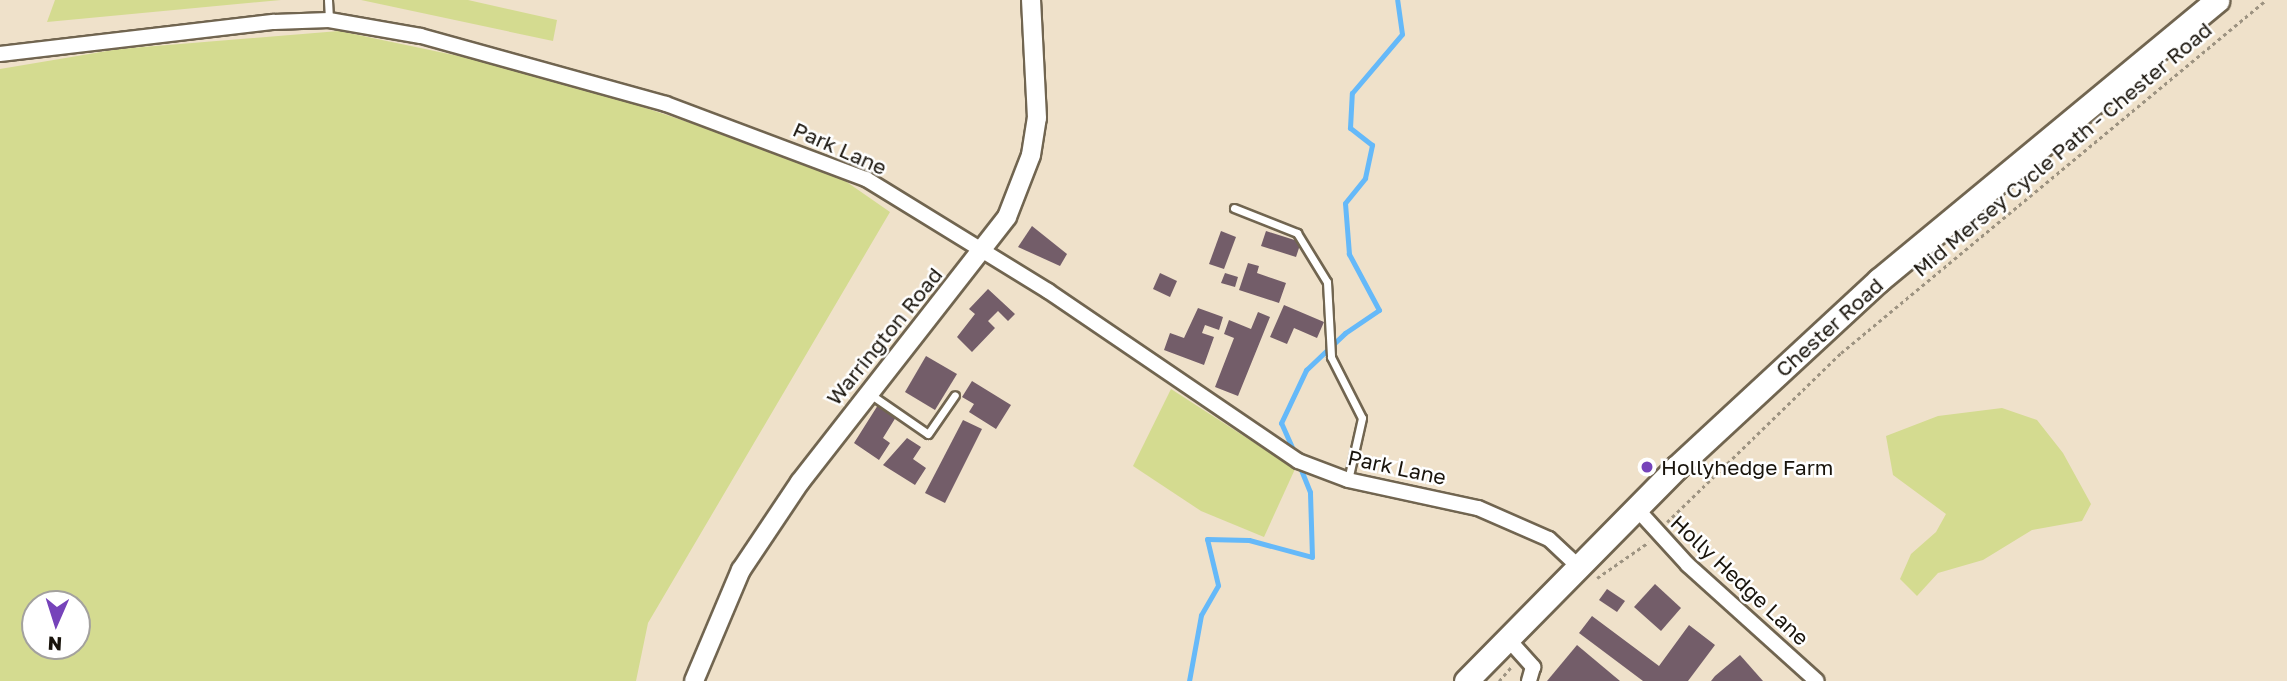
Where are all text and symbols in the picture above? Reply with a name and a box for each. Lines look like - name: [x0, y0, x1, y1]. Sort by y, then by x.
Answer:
- street label: Mid Mersey Cycle Path - Chester Road: [1908, 17, 2216, 281]
- street label: Park Lane: [789, 116, 891, 180]
- street label: Warrington Road: [821, 262, 947, 410]
- street label: Chester Road: [1770, 272, 1888, 382]
- street label: Park Lane: [1346, 444, 1448, 490]
- place label: Hollyhedge Farm: [1661, 454, 1833, 480]
- marker: Hollyhedge Farm: [1639, 459, 1655, 475]
- street label: Holly Hedge Lane: [1666, 510, 1814, 650]
- north arrow: [21, 590, 91, 660]
- text: N: [47, 633, 63, 656]

